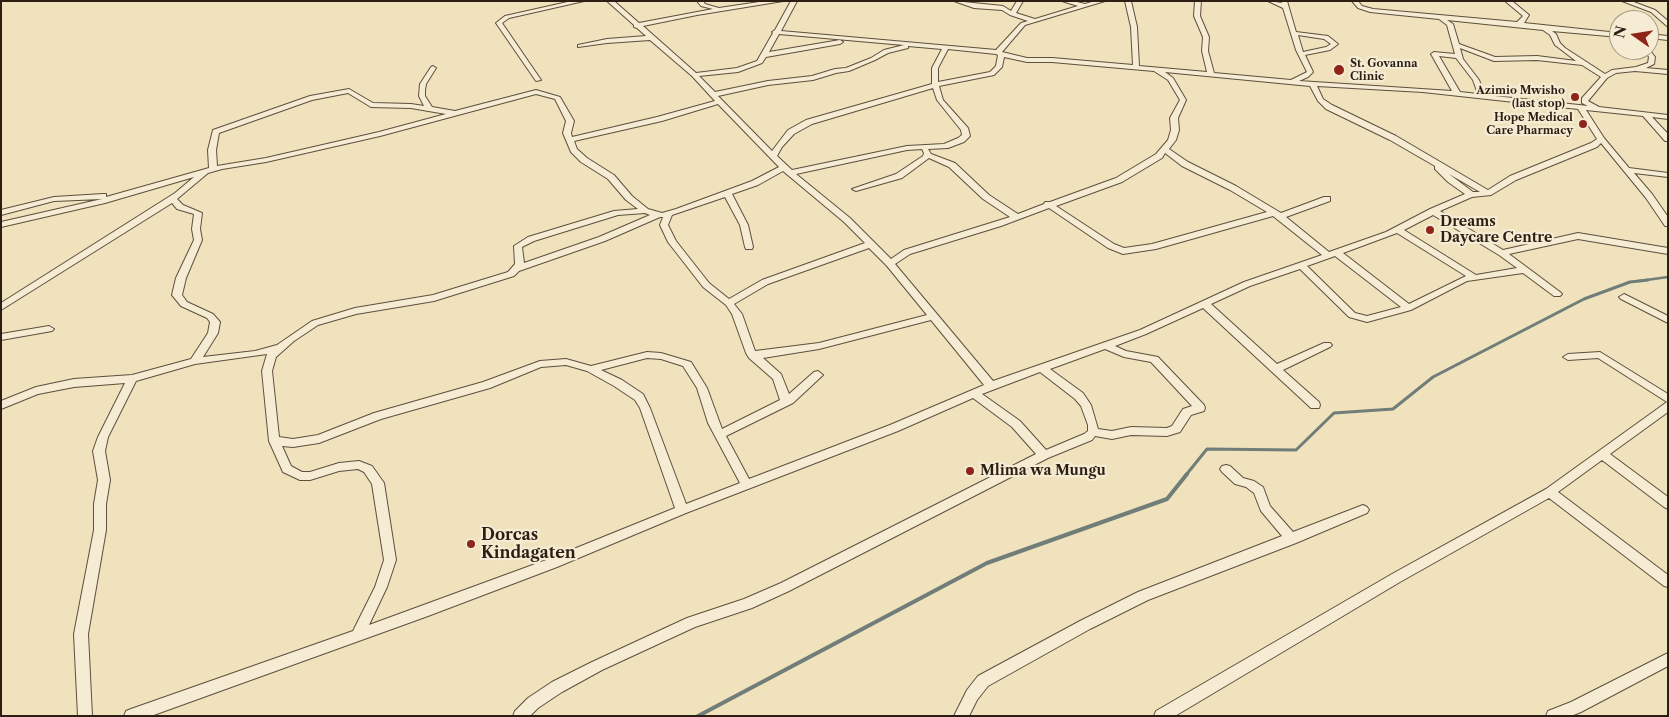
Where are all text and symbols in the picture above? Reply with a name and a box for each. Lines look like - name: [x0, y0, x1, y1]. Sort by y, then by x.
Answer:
- north arrow: [1609, 10, 1659, 60]
- text: N: [1610, 24, 1630, 40]
- place label: St. Govanna Clinic: [1350, 57, 1418, 83]
- marker: St. Govanna Clinic: [1332, 63, 1346, 77]
- place label: Azimio Mwisho (last stop): [1476, 84, 1565, 110]
- marker: Azimio Mwisho (last stop): [1569, 91, 1581, 103]
- place label: Hope Medical Care Pharmacy: [1486, 111, 1573, 137]
- marker: Hope Medical Care Pharmacy: [1577, 118, 1589, 130]
- place label: Dreams Daycare Centre: [1440, 214, 1552, 246]
- marker: Dreams Daycare Centre: [1424, 224, 1436, 236]
- place label: Mlima wa Mungu: [980, 463, 1106, 479]
- marker: Mlima wa Mungu: [964, 465, 976, 477]
- place label: Dorcas Kindagaten: [481, 525, 576, 563]
- marker: Dorcas Kindagaten: [465, 538, 477, 550]

